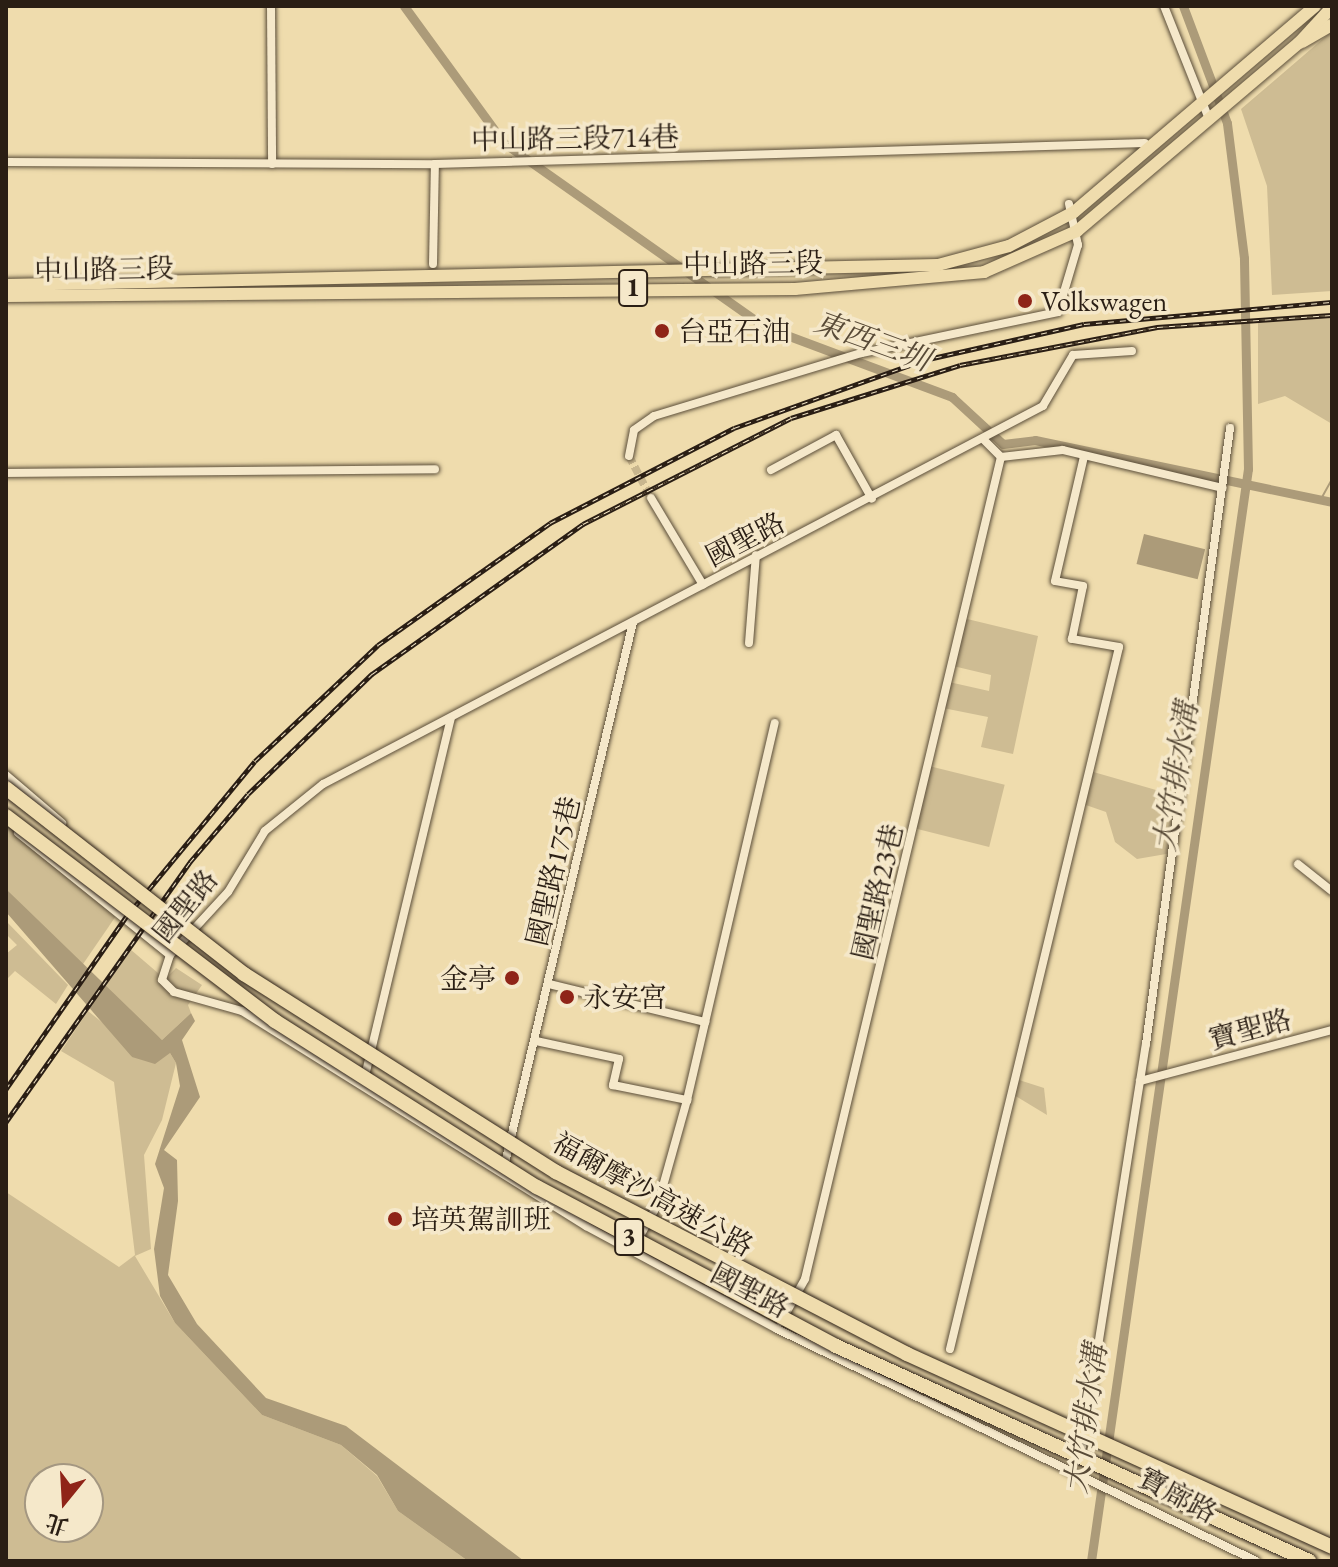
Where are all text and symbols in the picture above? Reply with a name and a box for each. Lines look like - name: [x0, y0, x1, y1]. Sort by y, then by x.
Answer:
- street label: 中山路三段714巷: [471, 119, 679, 157]
- street label: 中山路三段: [683, 245, 823, 281]
- street label: 中山路三段: [34, 251, 174, 287]
- road number: 1: [617, 266, 649, 310]
- place label: Volkswagen: [1041, 284, 1167, 318]
- marker: Volkswagen: [1016, 292, 1034, 310]
- water label: 東西三圳: [809, 304, 935, 378]
- place label: 台亞石油: [678, 314, 790, 348]
- marker: 台亞石油: [653, 322, 671, 340]
- street label: 國聖路: [700, 505, 790, 573]
- water label: 大竹排水溝: [1146, 700, 1206, 854]
- street label: 國聖路175巷: [519, 793, 587, 949]
- street label: 國聖路23巷: [845, 821, 909, 963]
- street label: 國聖路: [146, 863, 224, 949]
- place label: 金亭: [440, 961, 496, 995]
- marker: 金亭: [503, 969, 521, 987]
- place label: 永安宮: [583, 980, 667, 1014]
- marker: 永安宮: [558, 988, 576, 1006]
- street label: 寶聖路: [1205, 1002, 1295, 1056]
- street label: 福爾摩沙高速公路: [547, 1125, 759, 1263]
- place label: 培英駕訓班: [411, 1202, 551, 1236]
- marker: 培英駕訓班: [386, 1210, 404, 1228]
- road number: 3: [613, 1215, 645, 1259]
- street label: 國聖路: [705, 1255, 795, 1325]
- water label: 大竹排水溝: [1058, 1342, 1114, 1496]
- street label: 寶廍路: [1133, 1460, 1223, 1530]
- north arrow: [24, 1463, 104, 1543]
- text: 北: [42, 1507, 72, 1542]

